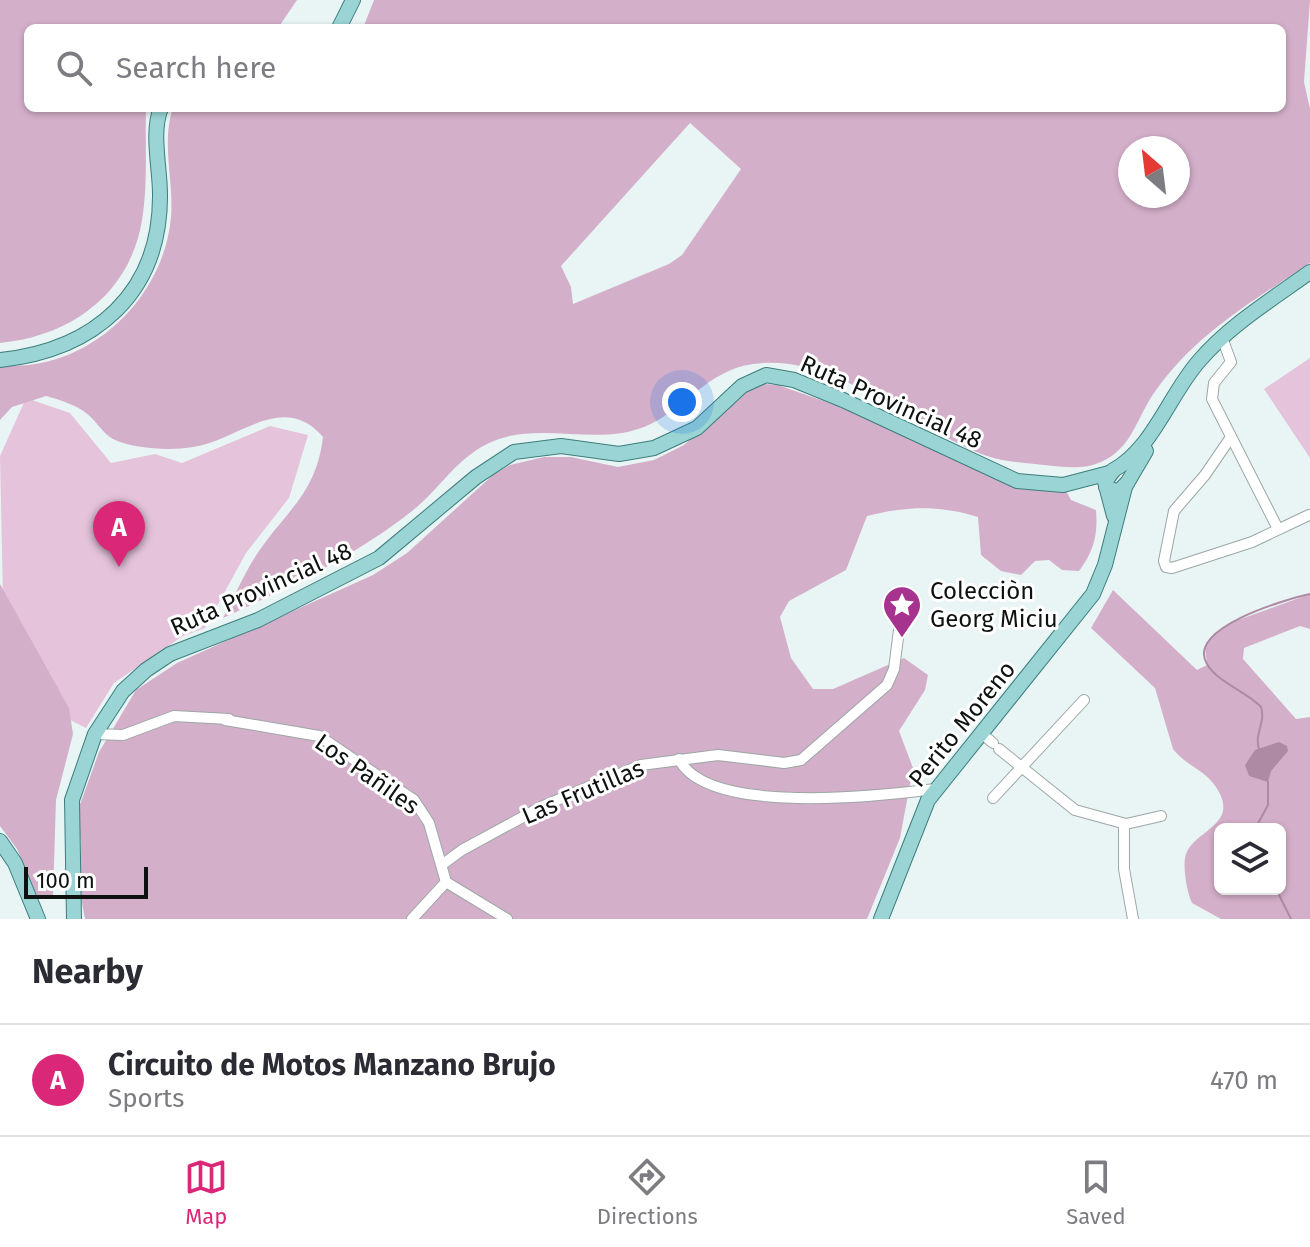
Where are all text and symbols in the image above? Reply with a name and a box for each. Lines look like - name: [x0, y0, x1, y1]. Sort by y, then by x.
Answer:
- search box: [24, 24, 1286, 112]
- icon: search: [52, 46, 96, 90]
- text: Search here: [116, 50, 276, 86]
- north arrow: [1118, 136, 1190, 208]
- street label: Ruta Provincial 48: [796, 349, 986, 455]
- your location: [662, 382, 702, 422]
- pin: A: [93, 501, 145, 567]
- street label: Ruta Provincial 48: [166, 536, 356, 642]
- place label: Colecciòn Georg Miciu: [930, 577, 1058, 633]
- place icon: Colecciòn Georg Miciu: [881, 584, 923, 639]
- street label: Perito Moreno: [903, 656, 1021, 792]
- street label: Los Pañiles: [310, 728, 424, 820]
- street label: Las Frutillas: [518, 754, 648, 830]
- map controls: [1214, 823, 1286, 895]
- button: layers: [1214, 823, 1286, 895]
- scale bar: [24, 863, 148, 899]
- text: 100 m: [36, 867, 95, 894]
- text: Nearby: [32, 951, 143, 992]
- text: Circuito de Motos Manzano Brujo: [108, 1047, 556, 1083]
- text: A: [50, 1065, 66, 1096]
- text: 470 m: [1210, 1065, 1278, 1096]
- text: Sports: [108, 1083, 184, 1114]
- tab: Map: [184, 1155, 228, 1230]
- tab: Directions: [597, 1155, 698, 1230]
- tab: Saved: [1066, 1155, 1126, 1230]

